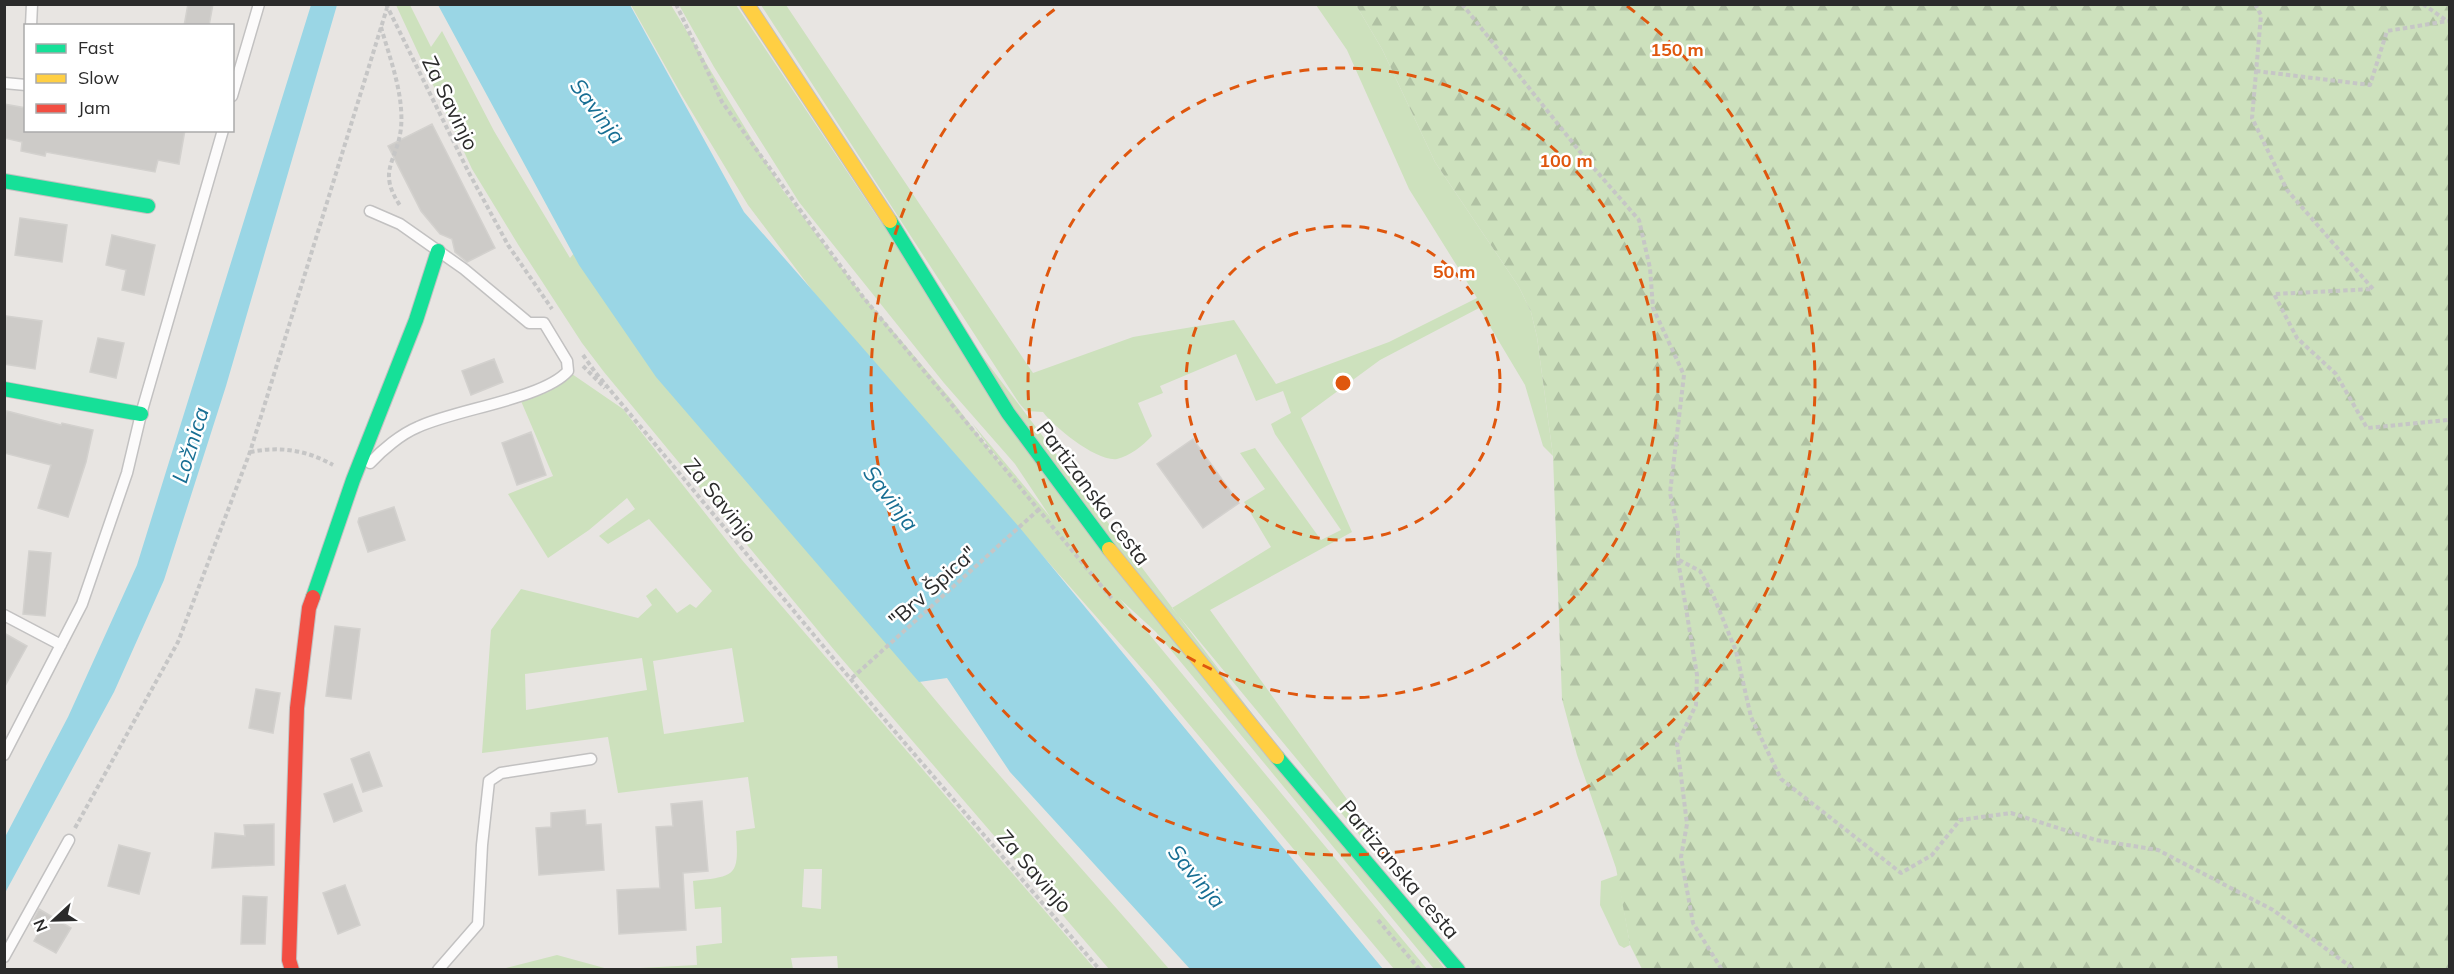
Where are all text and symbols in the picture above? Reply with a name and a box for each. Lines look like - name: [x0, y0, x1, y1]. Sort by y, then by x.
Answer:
- legend: [24, 24, 234, 132]
- text: Fast: [78, 36, 114, 59]
- text: 150 m: [1650, 38, 1704, 61]
- street label: Za Savinjo: [417, 52, 485, 154]
- text: Slow: [78, 66, 120, 89]
- water label: Savinja: [564, 73, 632, 149]
- text: Jam: [78, 96, 111, 119]
- text: 100 m: [1539, 149, 1593, 172]
- text: 50 m: [1433, 260, 1475, 283]
- centre of rings: [1333, 373, 1353, 393]
- water label: Ložnica: [165, 404, 215, 486]
- street label: Partizanska cesta: [1032, 416, 1156, 570]
- street label: Za Savinjo: [679, 452, 763, 548]
- water label: Savinja: [857, 460, 925, 536]
- street label: "Brv Špica": [883, 540, 981, 632]
- street label: Partizanska cesta: [1334, 794, 1466, 944]
- street label: Za Savinjo: [992, 824, 1078, 918]
- water label: Savinja: [1162, 838, 1232, 914]
- north arrow: [24, 890, 84, 950]
- text: N: [29, 916, 52, 935]

